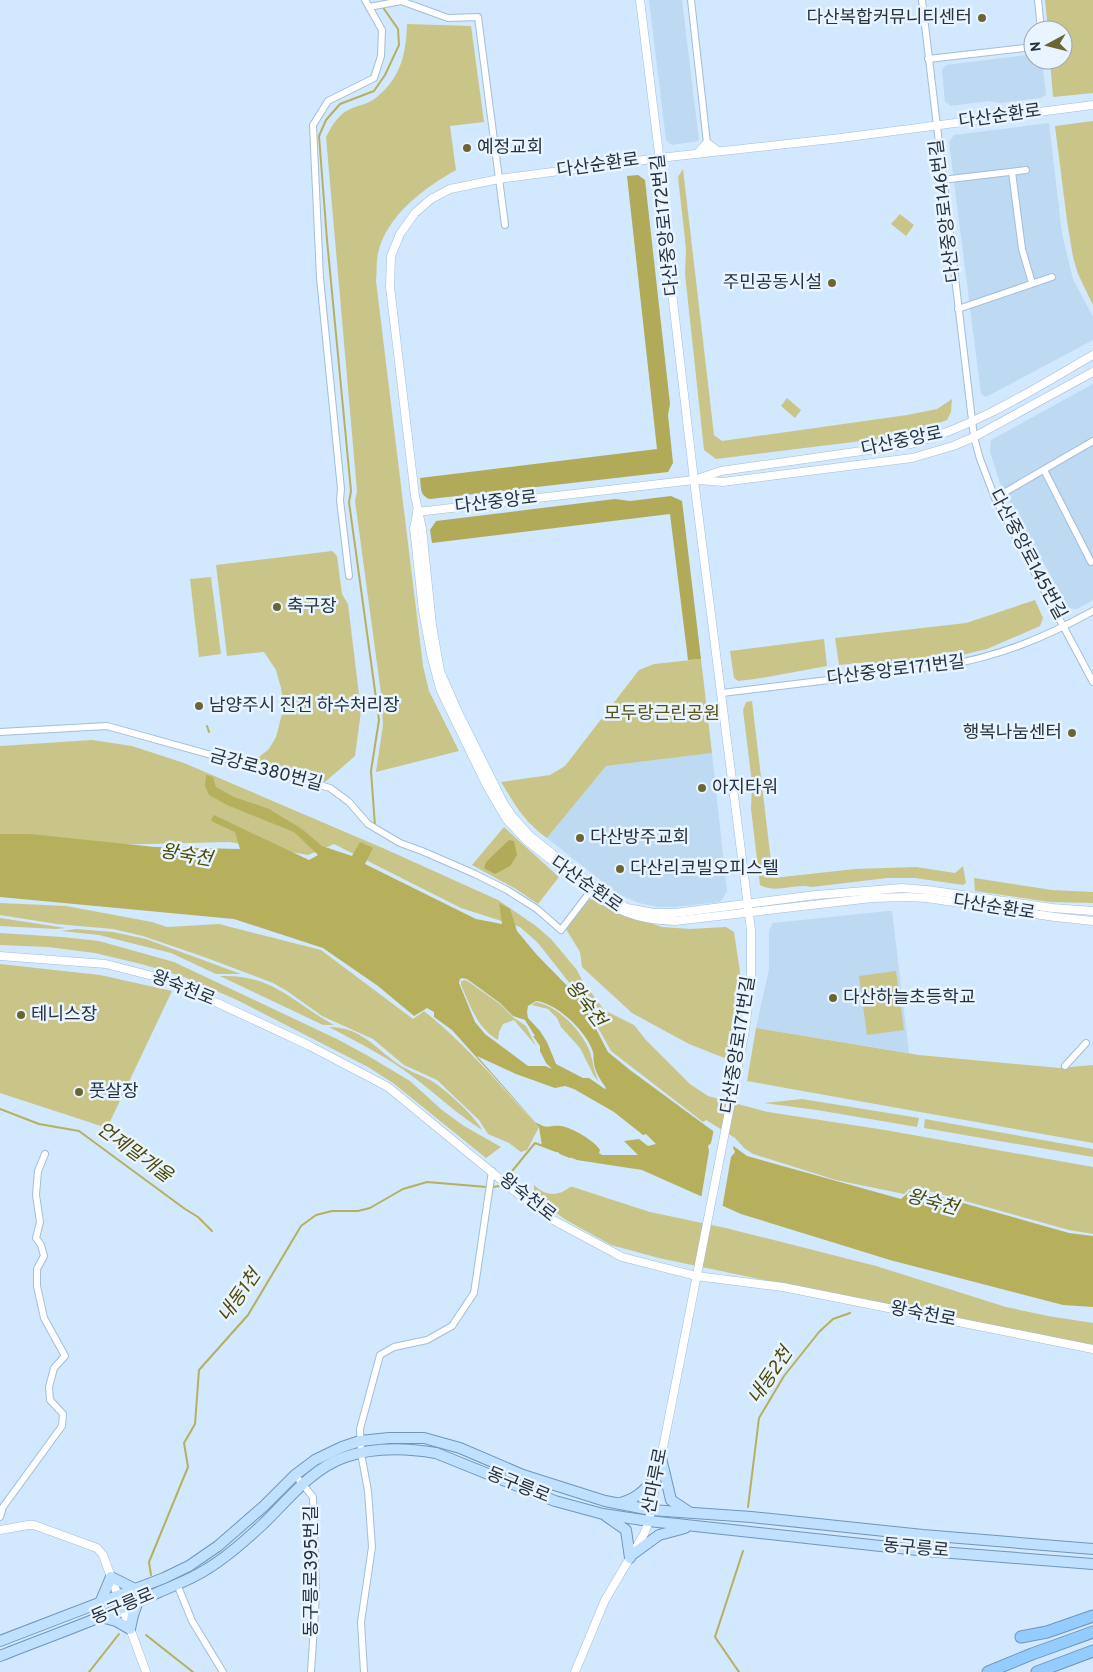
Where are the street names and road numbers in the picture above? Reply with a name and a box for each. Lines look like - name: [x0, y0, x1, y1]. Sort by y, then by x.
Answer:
- street label: 다산순환로: [957, 100, 1043, 134]
- street label: 다산중앙로146번길: [926, 138, 966, 284]
- street label: 다산순환로: [555, 149, 641, 183]
- street label: 다산중앙로172번길: [647, 153, 685, 297]
- street label: 다산중앙로: [859, 422, 945, 462]
- street label: 다산중앙로145번길: [983, 486, 1071, 624]
- street label: 다산중앙로: [454, 487, 538, 519]
- street label: 다산중앙로171번길: [826, 651, 966, 691]
- street label: 금강로380번길: [207, 745, 325, 797]
- street label: 다산순환로: [545, 852, 627, 918]
- street label: 다산순환로: [951, 890, 1037, 926]
- street label: 왕숙천로: [148, 966, 218, 1012]
- street label: 다산중앙로171번길: [717, 975, 761, 1115]
- street label: 왕숙천로: [494, 1169, 560, 1227]
- street label: 왕숙천로: [888, 1297, 958, 1333]
- street label: 산마루로: [638, 1446, 674, 1516]
- street label: 동구릉로: [483, 1463, 553, 1509]
- street label: 동구릉로395번길: [301, 1505, 324, 1637]
- street label: 동구릉로: [882, 1535, 950, 1563]
- street label: 동구릉로: [88, 1583, 158, 1631]

